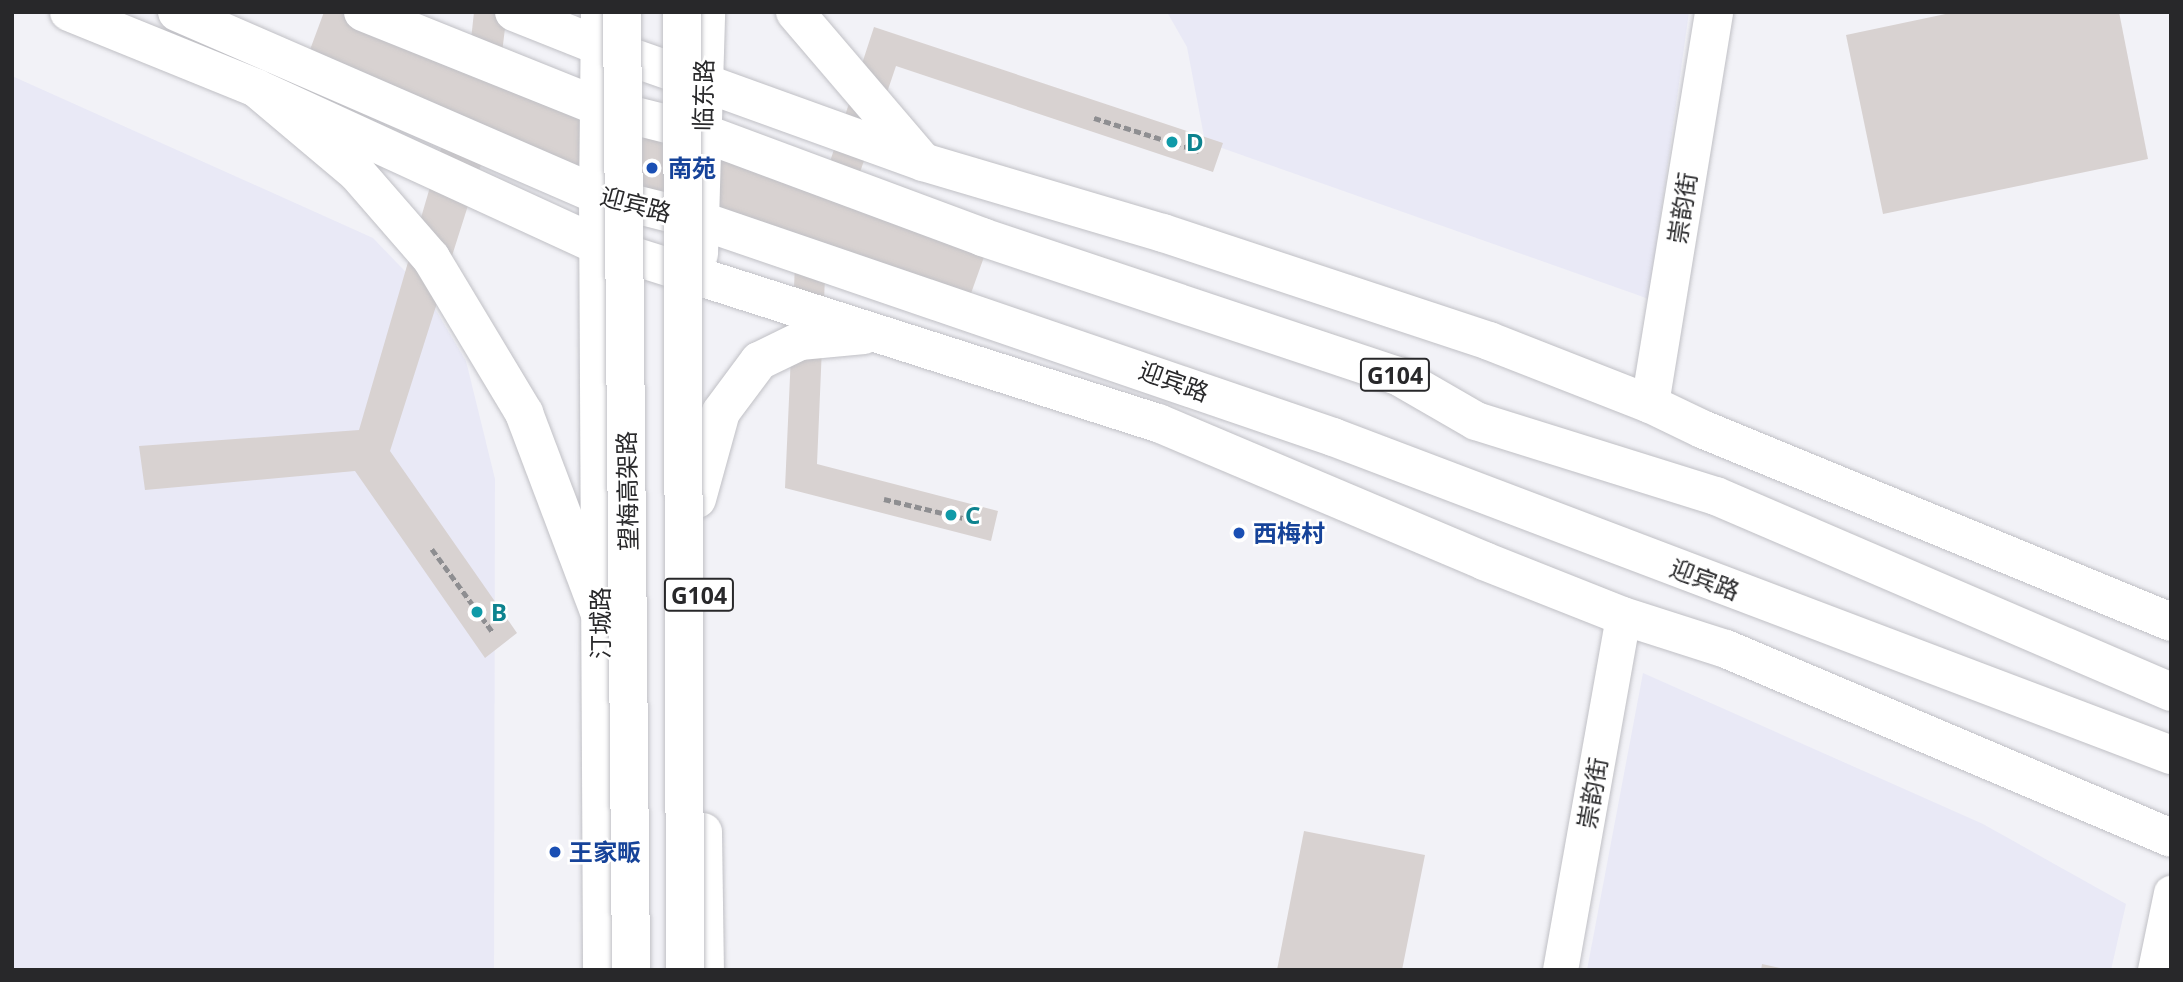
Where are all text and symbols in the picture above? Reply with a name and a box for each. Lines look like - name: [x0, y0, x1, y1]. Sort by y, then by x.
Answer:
- street label: 临东路: [688, 59, 718, 131]
- place label: D: [1186, 128, 1204, 156]
- marker: D: [1164, 134, 1180, 150]
- place label: 南苑: [668, 154, 716, 182]
- marker: 南苑: [642, 158, 662, 178]
- street label: 崇韵街: [1662, 170, 1702, 246]
- street label: 迎宾路: [597, 181, 675, 227]
- street label: 迎宾路: [1135, 355, 1213, 407]
- road number: G104: [1358, 356, 1432, 394]
- street label: 望梅高架路: [612, 431, 642, 551]
- place label: C: [965, 501, 980, 529]
- marker: C: [943, 507, 959, 523]
- place label: 西梅村: [1253, 519, 1325, 547]
- marker: 西梅村: [1231, 525, 1247, 541]
- street label: 迎宾路: [1666, 553, 1744, 605]
- road number: G104: [662, 576, 736, 614]
- street label: 汀城路: [586, 587, 614, 659]
- place label: B: [491, 598, 507, 626]
- marker: B: [469, 604, 485, 620]
- street label: 崇韵街: [1572, 755, 1612, 831]
- place label: 王家畈: [569, 838, 641, 866]
- marker: 王家畈: [547, 844, 563, 860]

